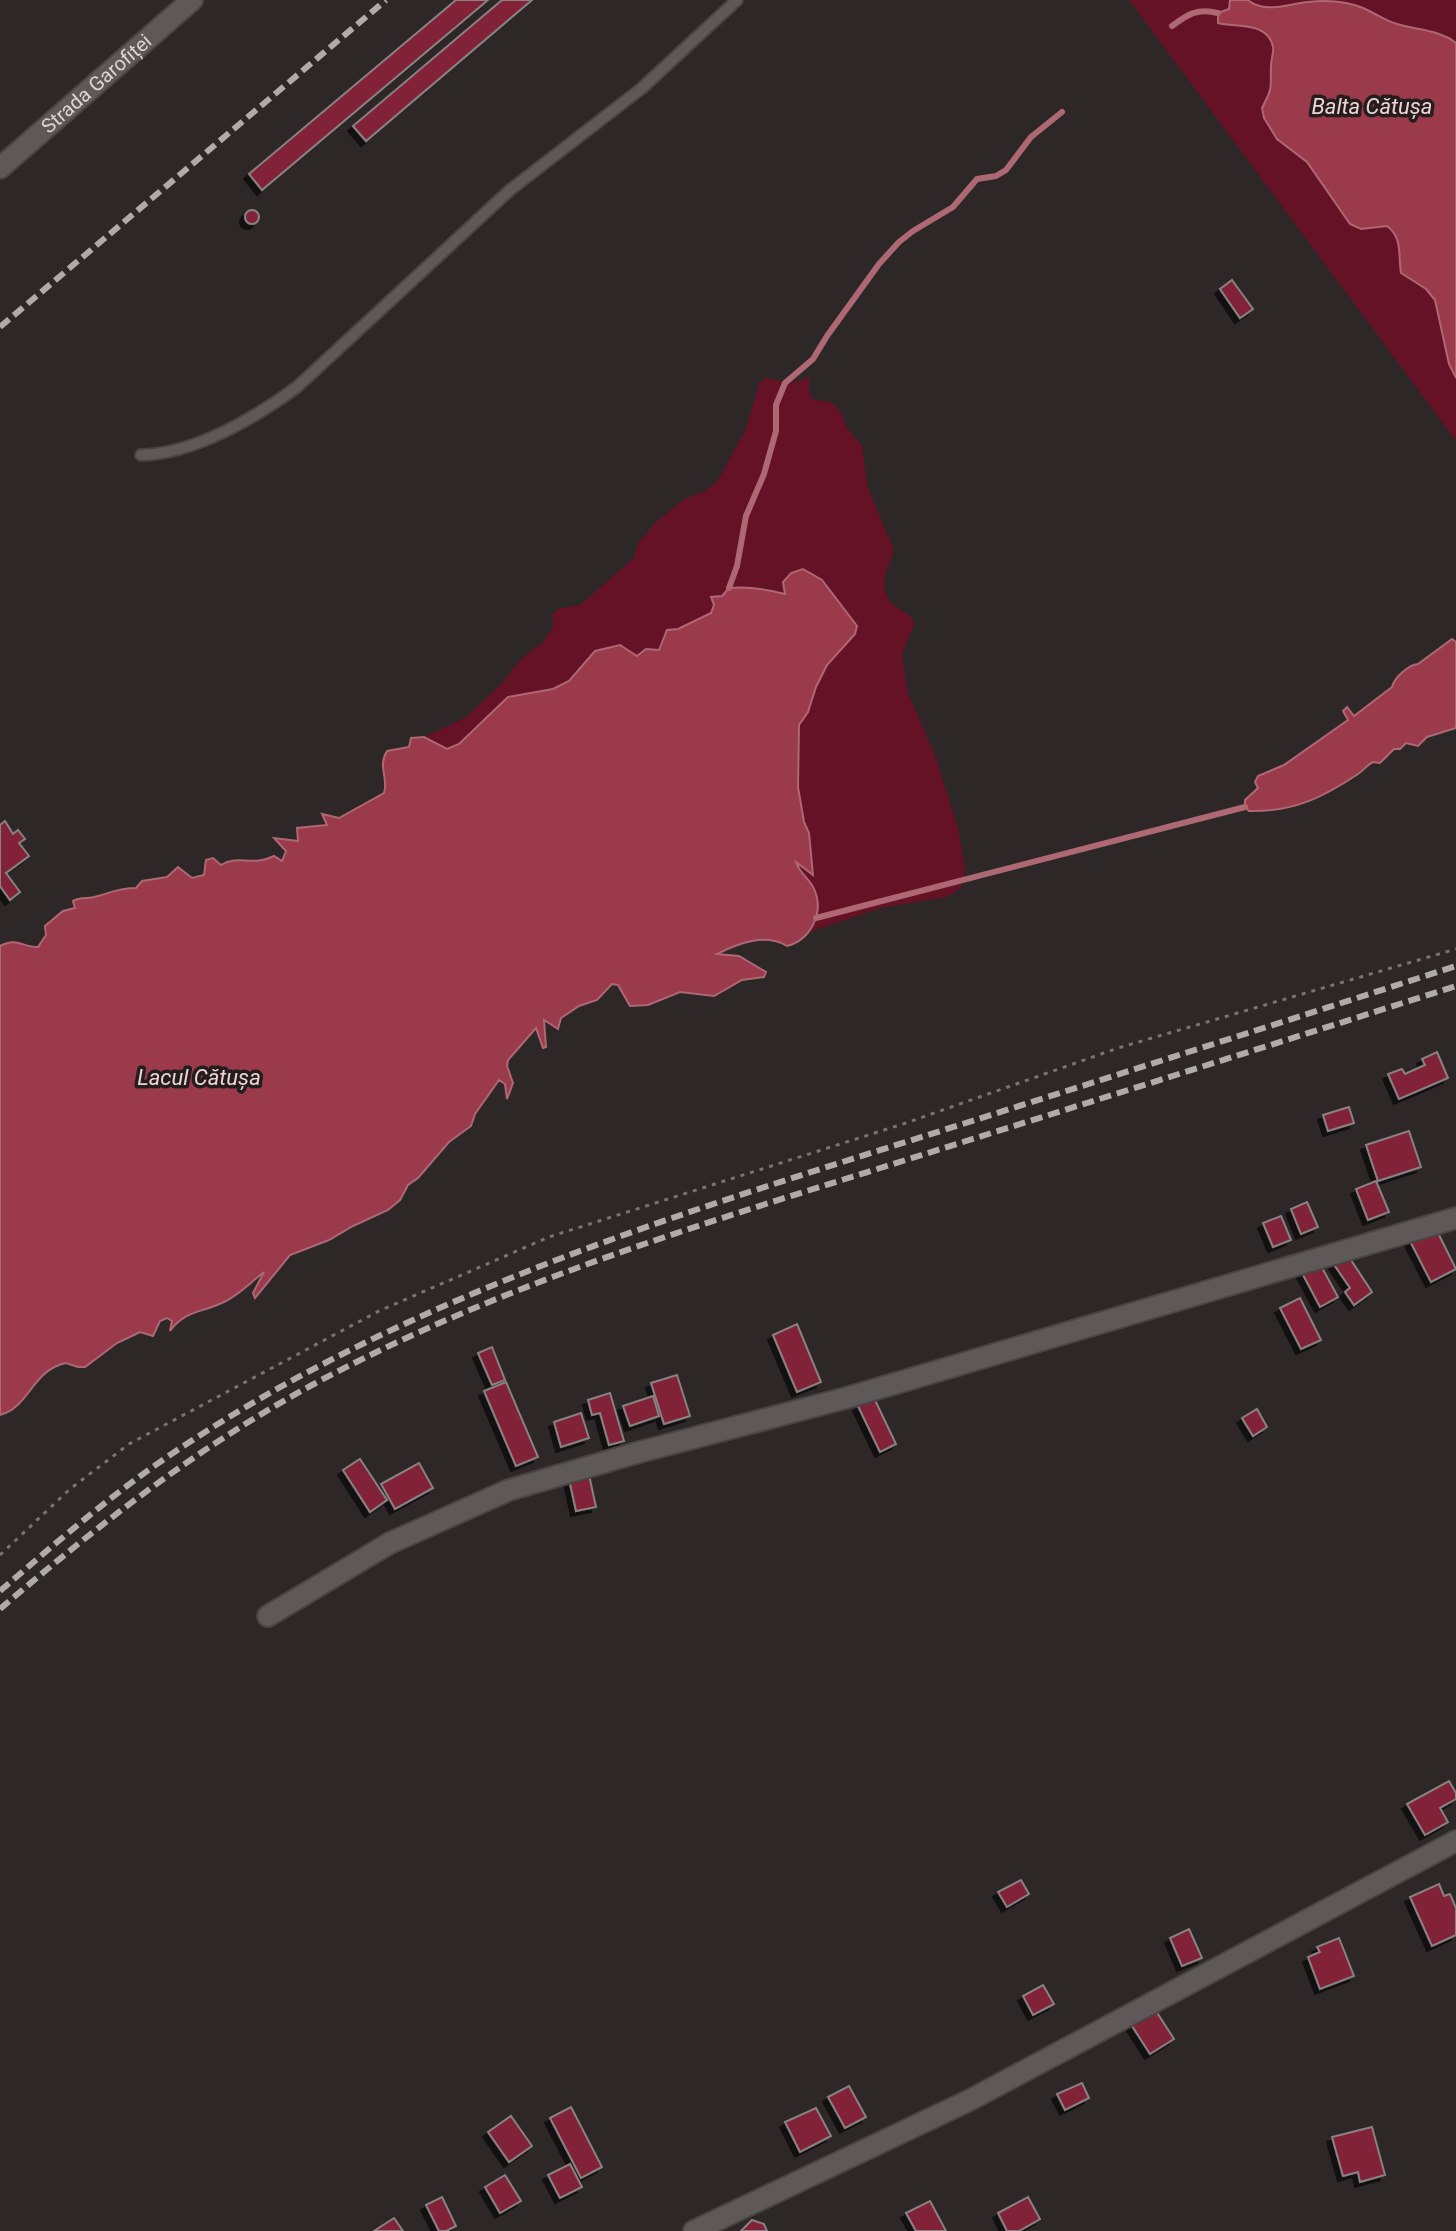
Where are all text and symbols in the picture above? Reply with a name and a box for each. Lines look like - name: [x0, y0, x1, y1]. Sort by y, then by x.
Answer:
- street label: Strada Garofiței: [36, 29, 156, 138]
- water label: Balta Cătușa: [1312, 94, 1432, 120]
- water label: Lacul Cătușa: [137, 1065, 261, 1091]

